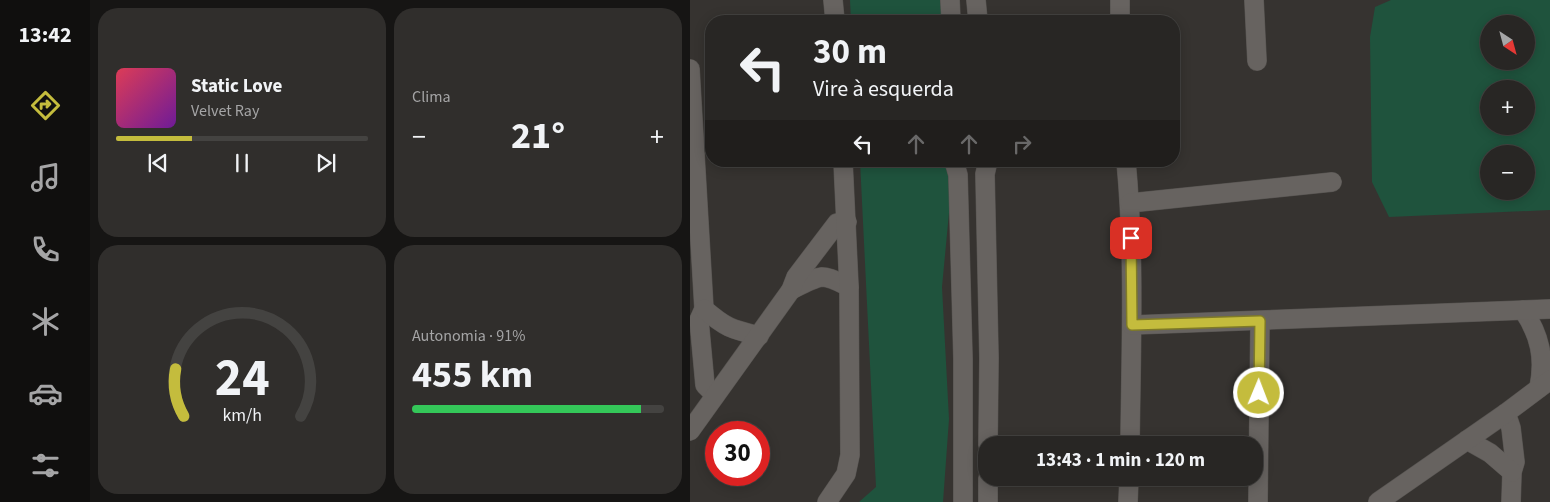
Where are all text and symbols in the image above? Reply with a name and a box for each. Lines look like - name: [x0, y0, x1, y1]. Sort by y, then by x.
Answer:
- north arrow: [1480, 15, 1535, 70]
- map controls: [1480, 15, 1535, 200]
- text: 13:42: [18, 19, 72, 51]
- text: 30 m: [813, 27, 887, 77]
- icon: left: [730, 35, 795, 100]
- text: Static Love: [191, 73, 282, 100]
- text: Vire à esquerda: [813, 73, 954, 105]
- button: +: [1480, 80, 1535, 135]
- text: Clima: [412, 86, 450, 108]
- icon: directions: [28, 88, 63, 123]
- text: Velvet Ray: [191, 100, 259, 122]
- text: 21°: [511, 109, 565, 163]
- text: −: [412, 117, 426, 157]
- text: +: [650, 117, 664, 157]
- icon: left: [849, 130, 877, 158]
- icon: ahead: [902, 130, 930, 158]
- icon: ahead: [955, 130, 983, 158]
- icon: right: [1008, 130, 1036, 158]
- button: −: [1480, 145, 1535, 200]
- icon: previous: [144, 149, 172, 177]
- icon: pause: [228, 149, 256, 177]
- icon: next: [312, 149, 340, 177]
- icon: music: [28, 160, 63, 195]
- pin: [1110, 217, 1152, 259]
- icon: arrive: [1117, 224, 1145, 252]
- icon: phone: [28, 232, 63, 267]
- icon: climate: [28, 304, 63, 339]
- text: Autonomia · 91%: [412, 325, 525, 347]
- text: 24: [215, 342, 269, 416]
- text: 455 km: [412, 348, 533, 402]
- position arrow: [1232, 366, 1284, 418]
- icon: car: [28, 376, 63, 411]
- text: km/h: [222, 403, 262, 428]
- speed limit sign: 30: [705, 421, 770, 486]
- text: 13:43 · 1 min · 120 m: [1036, 447, 1205, 474]
- icon: filters: [28, 448, 63, 483]

